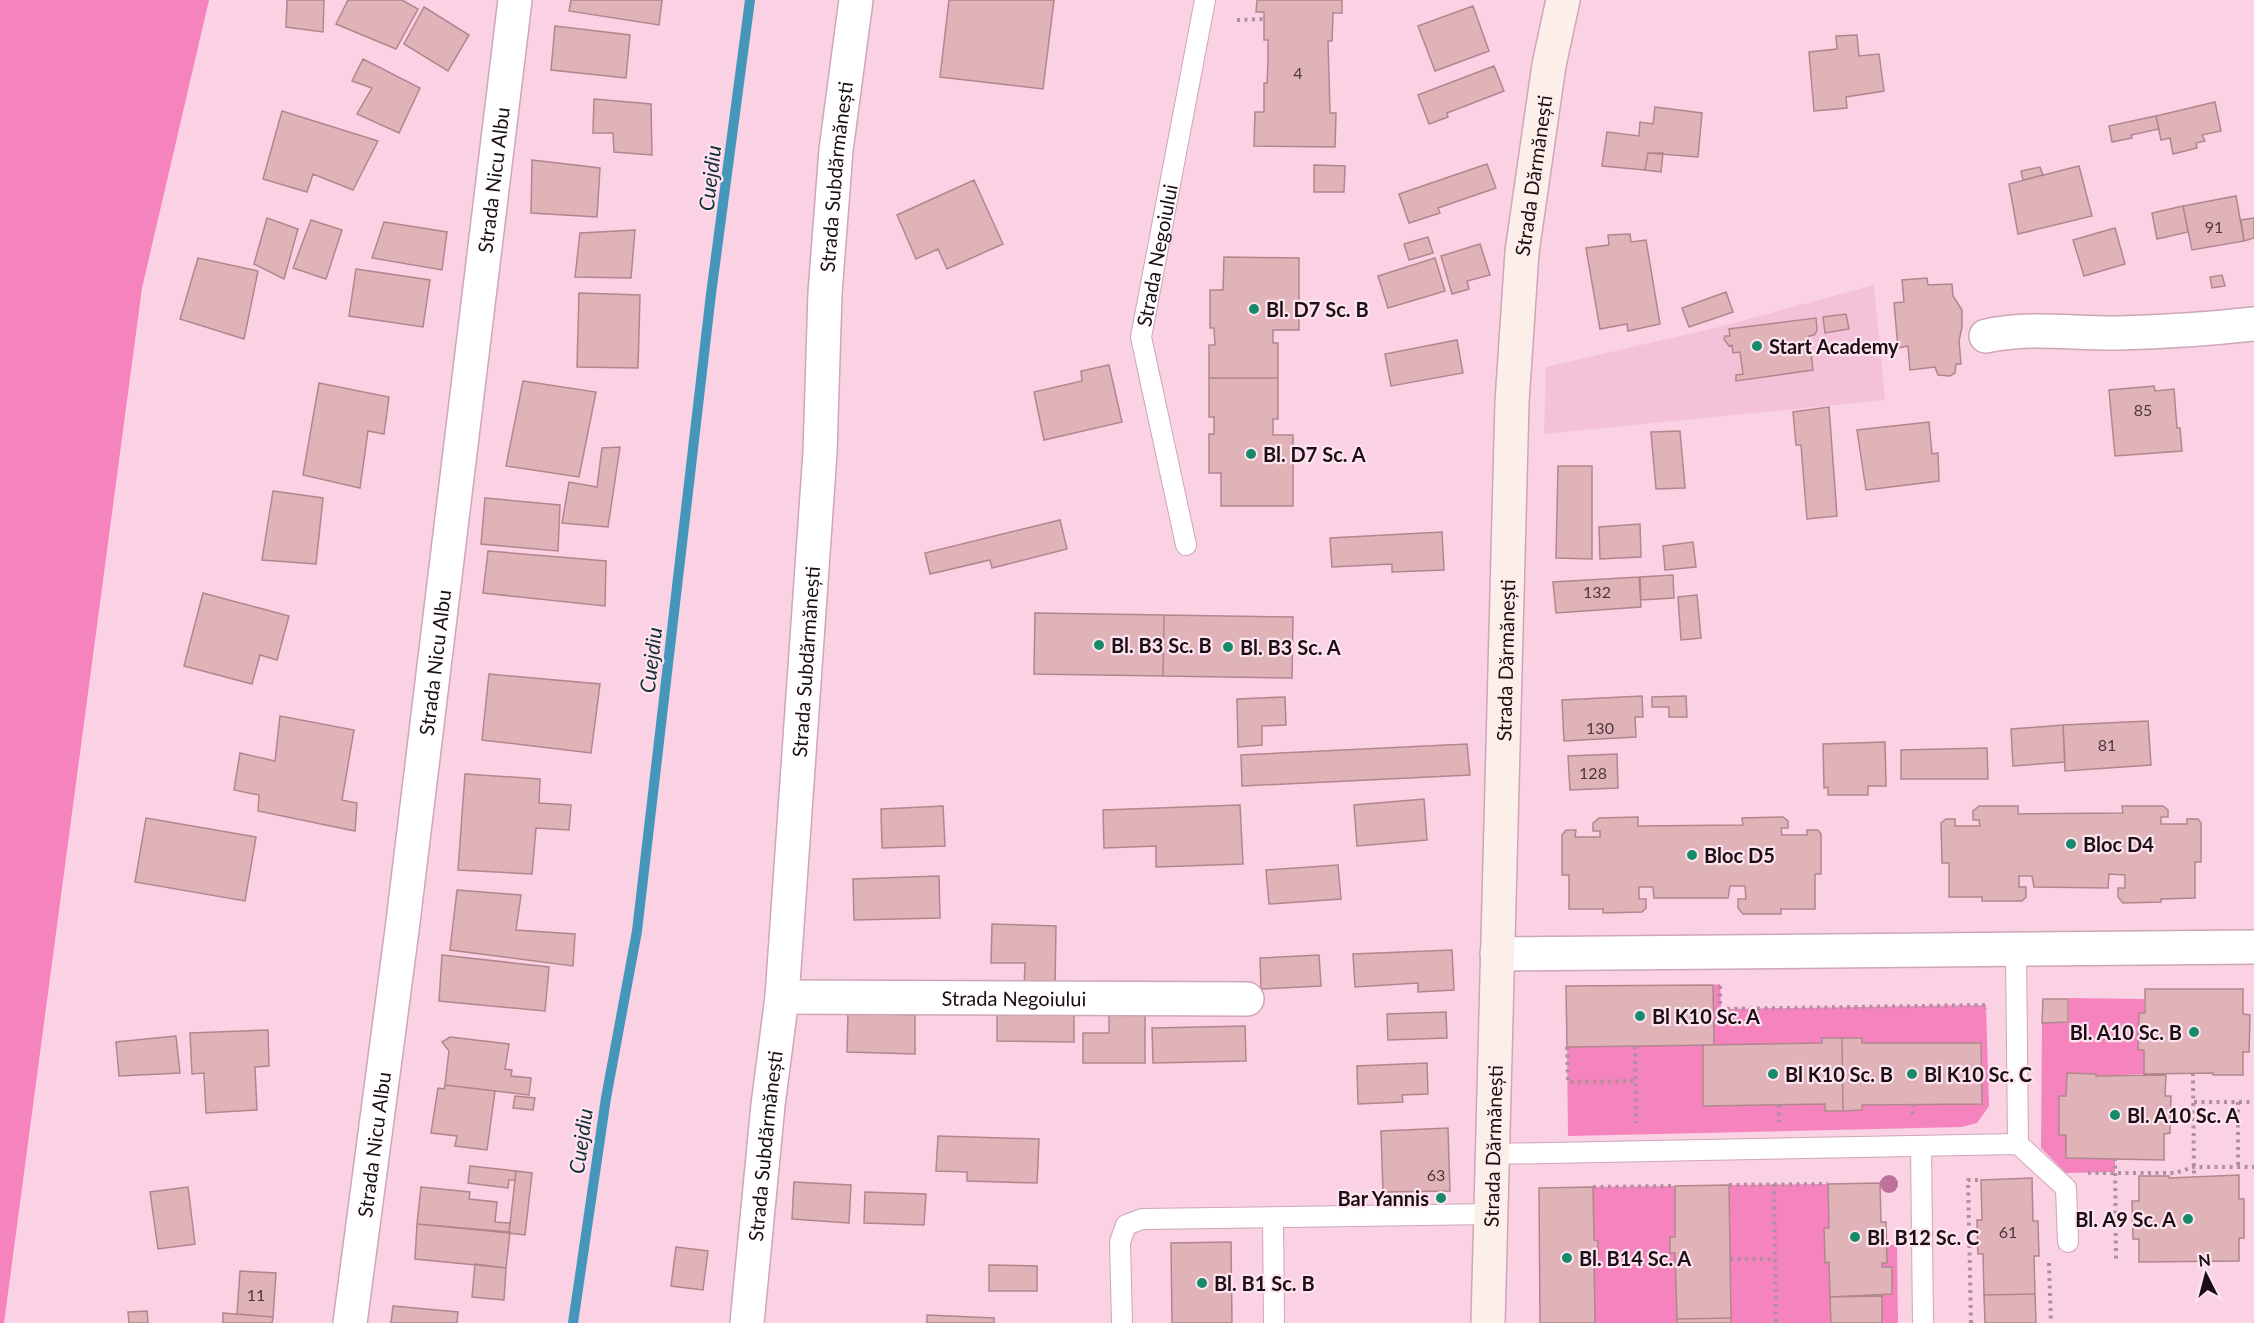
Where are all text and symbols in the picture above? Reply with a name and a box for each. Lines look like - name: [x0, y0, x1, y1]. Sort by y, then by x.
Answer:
- house number: 4: [1293, 63, 1303, 82]
- street label: Strada Subdărmănești: [815, 80, 857, 273]
- street label: Strada Dărmănești: [1510, 93, 1557, 257]
- street label: Strada Nicu Albu: [472, 106, 514, 254]
- water label: Cuejdiu: [693, 144, 725, 212]
- street label: Strada Negoiului: [1131, 182, 1182, 329]
- house number: 91: [2205, 217, 2223, 236]
- place label: Bl. D7 Sc. B: [1266, 297, 1369, 321]
- marker: Bl. D7 Sc. B: [1247, 302, 1261, 316]
- place label: Start Academy: [1769, 334, 1899, 358]
- marker: Start Academy: [1750, 339, 1764, 353]
- house number: 85: [2134, 400, 2152, 419]
- place label: Bl. D7 Sc. A: [1263, 442, 1366, 466]
- marker: Bl. D7 Sc. A: [1244, 447, 1258, 461]
- street label: Strada Subdărmănești: [787, 565, 824, 758]
- street label: Strada Dărmănești: [1491, 579, 1519, 742]
- house number: 132: [1583, 582, 1611, 601]
- street label: Strada Nicu Albu: [414, 588, 455, 737]
- water label: Cuejdiu: [634, 626, 666, 694]
- place label: Bl. B3 Sc. B: [1111, 633, 1212, 657]
- place label: Bl. B3 Sc. A: [1240, 635, 1341, 659]
- marker: Bl. B3 Sc. B: [1092, 638, 1106, 652]
- marker: Bl. B3 Sc. A: [1221, 640, 1235, 654]
- house number: 130: [1586, 718, 1614, 737]
- house number: 81: [2098, 735, 2116, 754]
- house number: 128: [1579, 763, 1607, 782]
- place label: Bloc D4: [2083, 832, 2154, 856]
- marker: Bloc D4: [2064, 837, 2078, 851]
- place label: Bloc D5: [1704, 843, 1775, 867]
- marker: Bloc D5: [1685, 848, 1699, 862]
- street label: Strada Negoiului: [942, 986, 1086, 1010]
- place label: Bl K10 Sc. A: [1652, 1004, 1760, 1028]
- marker: Bl K10 Sc. A: [1633, 1009, 1647, 1023]
- place label: Bl. A10 Sc. B: [2070, 1020, 2182, 1044]
- marker: Bl. A10 Sc. B: [2187, 1025, 2201, 1039]
- street label: Strada Subdărmănești: [743, 1049, 787, 1242]
- place label: Bl K10 Sc. B: [1785, 1062, 1893, 1086]
- place label: Bl K10 Sc. C: [1924, 1062, 2032, 1086]
- street label: Strada Dărmănești: [1479, 1065, 1507, 1227]
- marker: Bl K10 Sc. B: [1766, 1067, 1780, 1081]
- marker: Bl K10 Sc. C: [1905, 1067, 1919, 1081]
- street label: Strada Nicu Albu: [352, 1070, 395, 1219]
- place label: Bl. A10 Sc. A: [2127, 1103, 2239, 1127]
- water label: Cuejdiu: [563, 1107, 597, 1175]
- marker: Bl. A10 Sc. A: [2108, 1108, 2122, 1122]
- house number: 63: [1427, 1165, 1445, 1184]
- place label: Bar Yannis: [1337, 1186, 1429, 1210]
- marker: Bar Yannis: [1434, 1191, 1448, 1205]
- place label: Bl. A9 Sc. A: [2075, 1207, 2176, 1231]
- marker: Bl. A9 Sc. A: [2181, 1212, 2195, 1226]
- house number: 61: [1999, 1222, 2017, 1241]
- place label: Bl. B12 Sc. C: [1867, 1225, 1979, 1249]
- marker: Bl. B12 Sc. C: [1848, 1230, 1862, 1244]
- north arrow: [2176, 1245, 2236, 1305]
- place label: Bl. B14 Sc. A: [1579, 1246, 1691, 1270]
- text: N: [2197, 1249, 2212, 1270]
- marker: Bl. B14 Sc. A: [1560, 1251, 1574, 1265]
- place label: Bl. B1 Sc. B: [1214, 1271, 1315, 1295]
- marker: Bl. B1 Sc. B: [1195, 1276, 1209, 1290]
- house number: 11: [247, 1285, 265, 1304]

